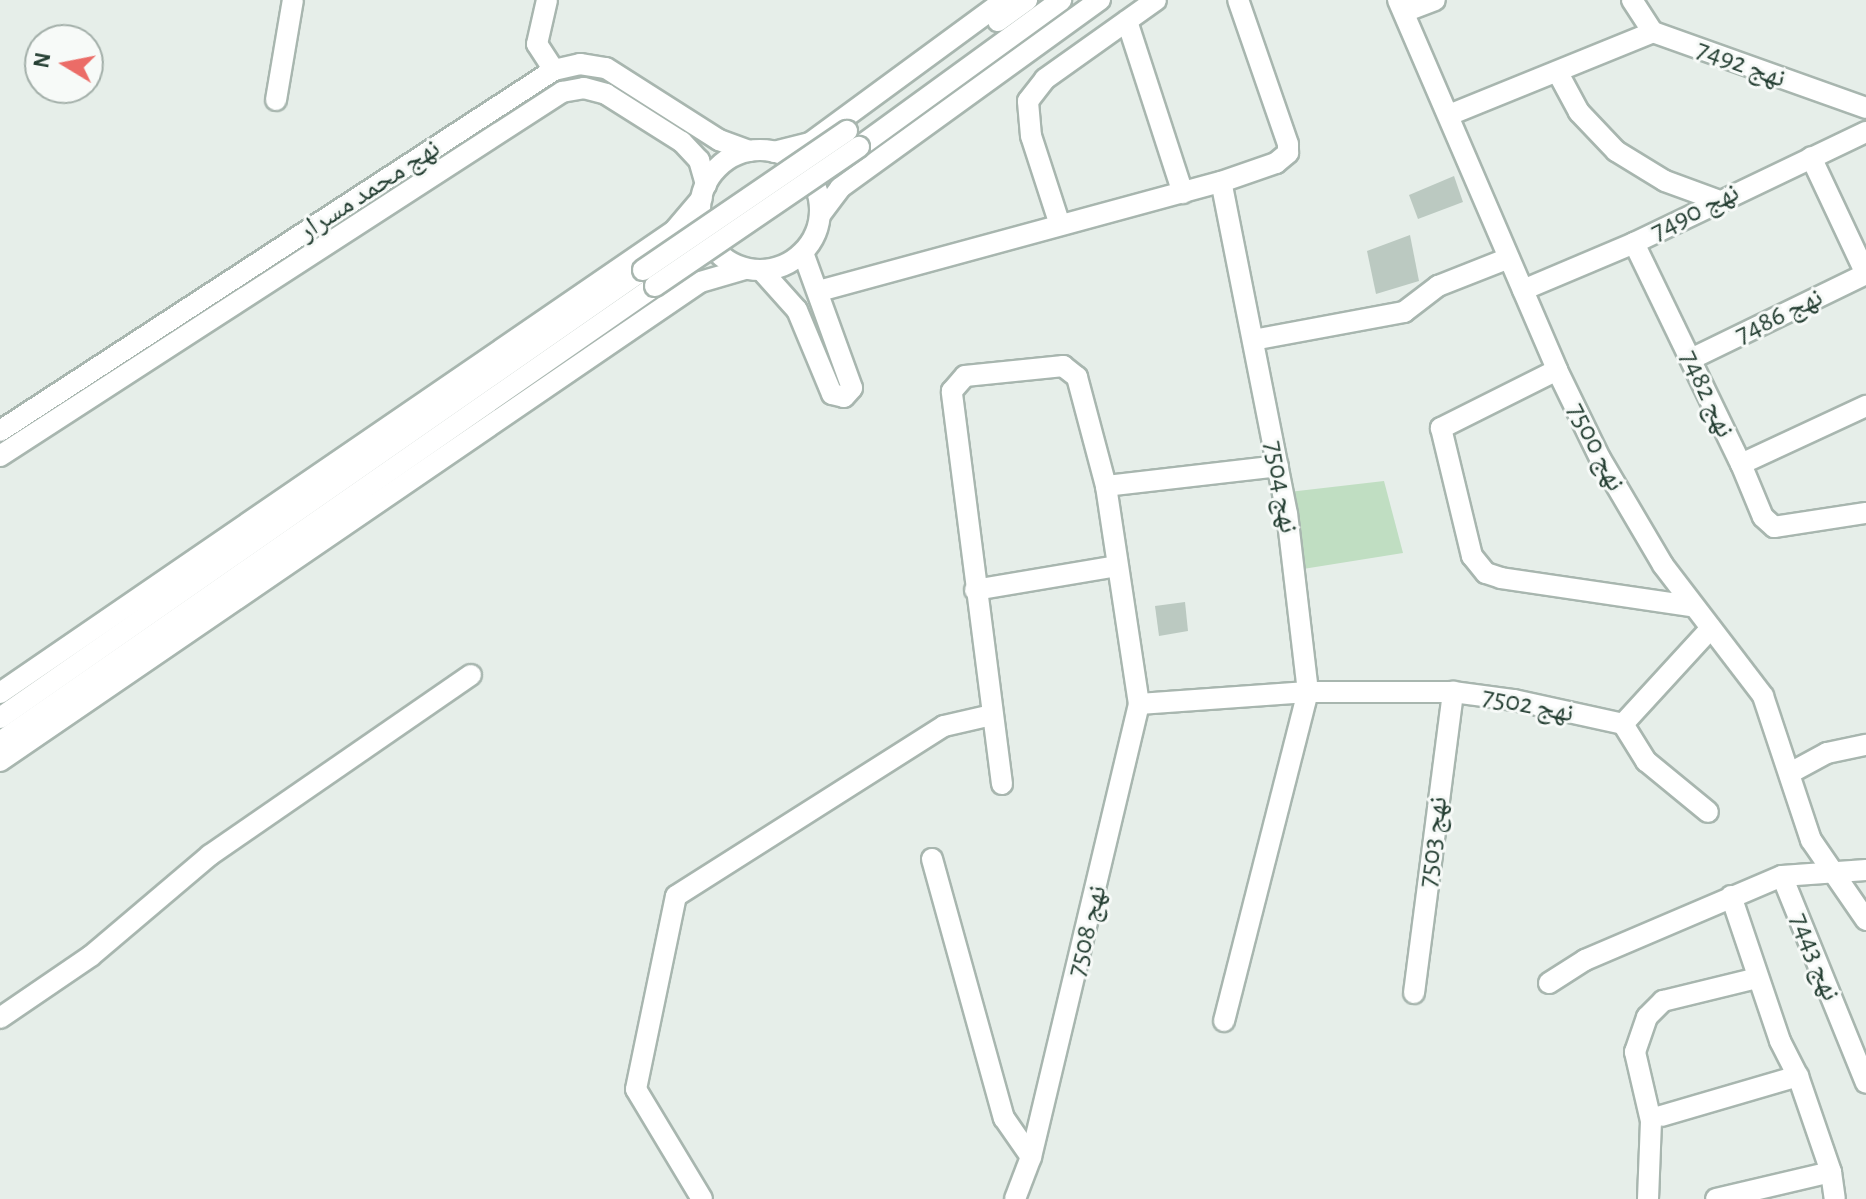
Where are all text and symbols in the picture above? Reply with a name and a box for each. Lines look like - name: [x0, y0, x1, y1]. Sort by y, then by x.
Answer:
- north arrow: [24, 24, 104, 104]
- street label: نهج 7492: [1692, 32, 1790, 96]
- text: N: [30, 51, 54, 70]
- street label: نهج محمد مسرار: [292, 132, 446, 248]
- street label: نهج 7490: [1645, 176, 1745, 248]
- street label: نهج 7486: [1730, 280, 1828, 352]
- street label: نهج 7482: [1672, 345, 1742, 443]
- street label: نهج 7500: [1560, 397, 1632, 497]
- street label: نهج 7504: [1256, 438, 1306, 536]
- street label: نهج 7502: [1479, 680, 1577, 730]
- street label: نهج 7503: [1411, 795, 1455, 889]
- street label: نهج 7508: [1059, 882, 1115, 980]
- street label: نهج 7443: [1782, 908, 1848, 1006]

